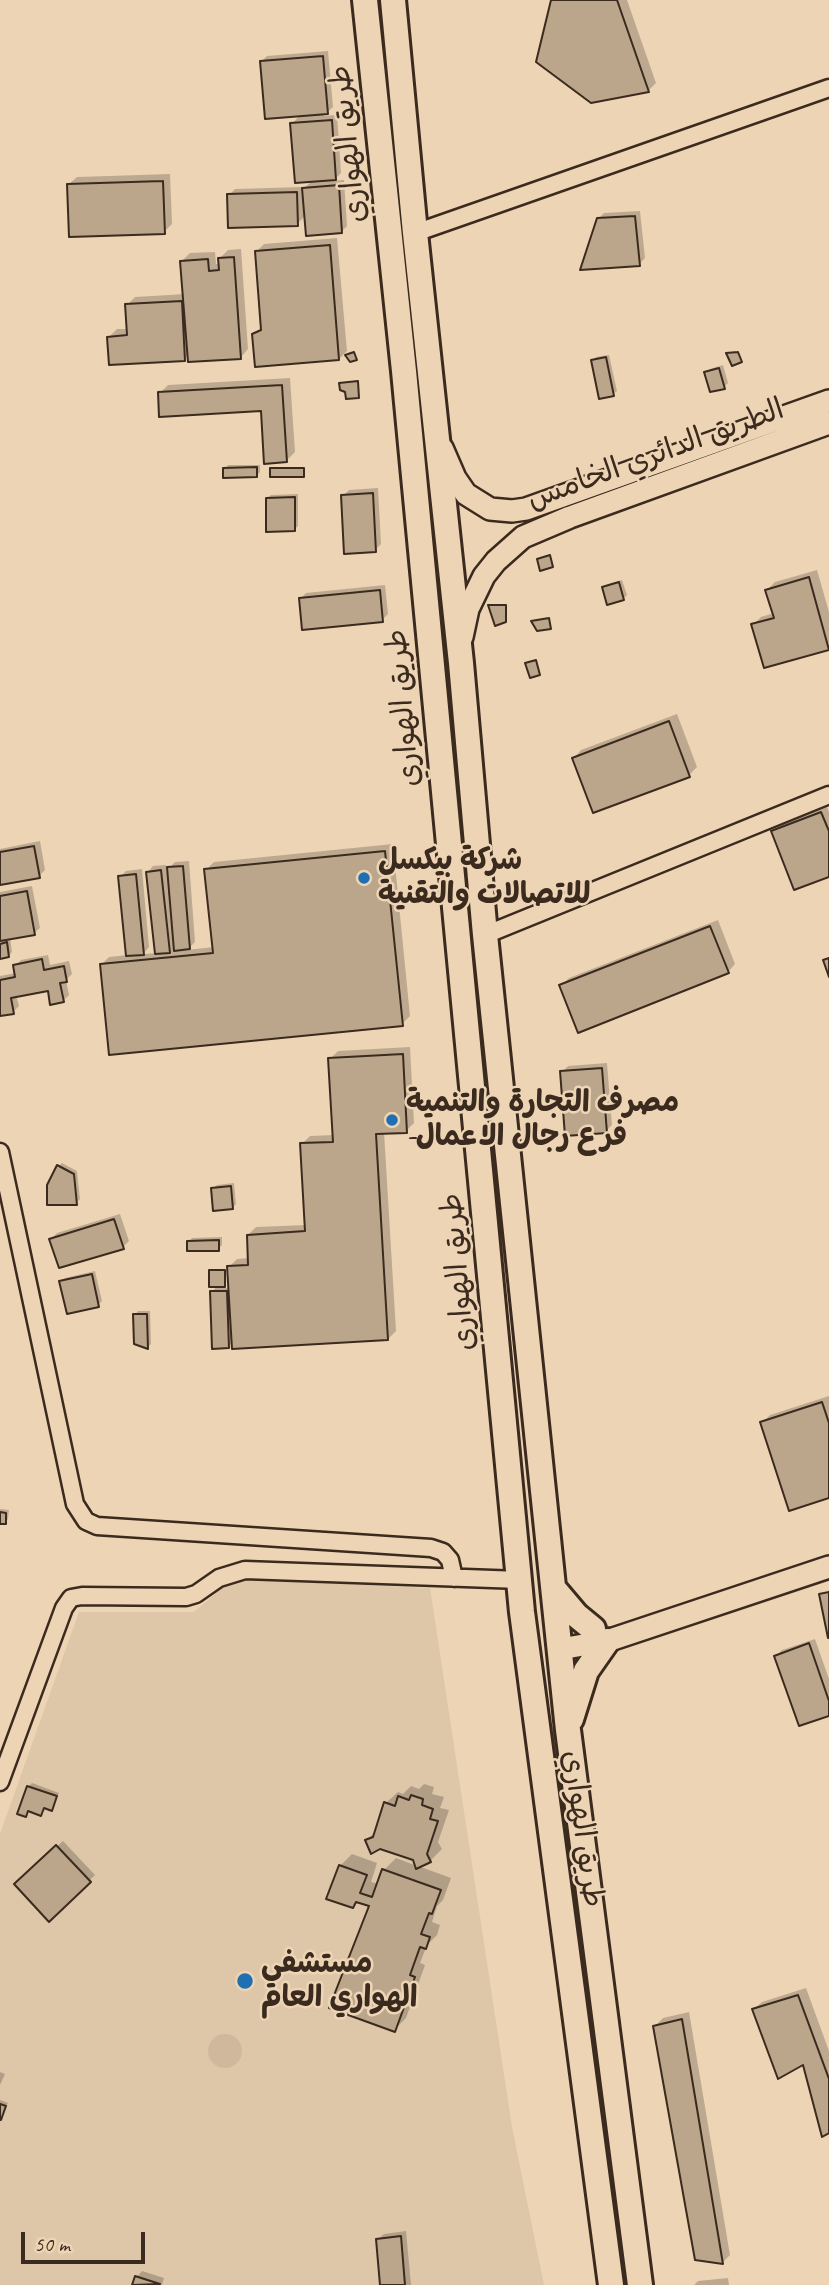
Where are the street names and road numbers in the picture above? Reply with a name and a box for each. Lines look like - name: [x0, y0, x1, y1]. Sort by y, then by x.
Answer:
- street label: طريق الهواري: [323, 63, 375, 225]
- street label: الطريق الدائري الخامس: [523, 392, 789, 518]
- street label: طريق الهواري: [379, 628, 429, 788]
- street label: طريق الهواري: [434, 1192, 484, 1352]
- street label: طريق الهواري: [553, 1748, 611, 1910]

